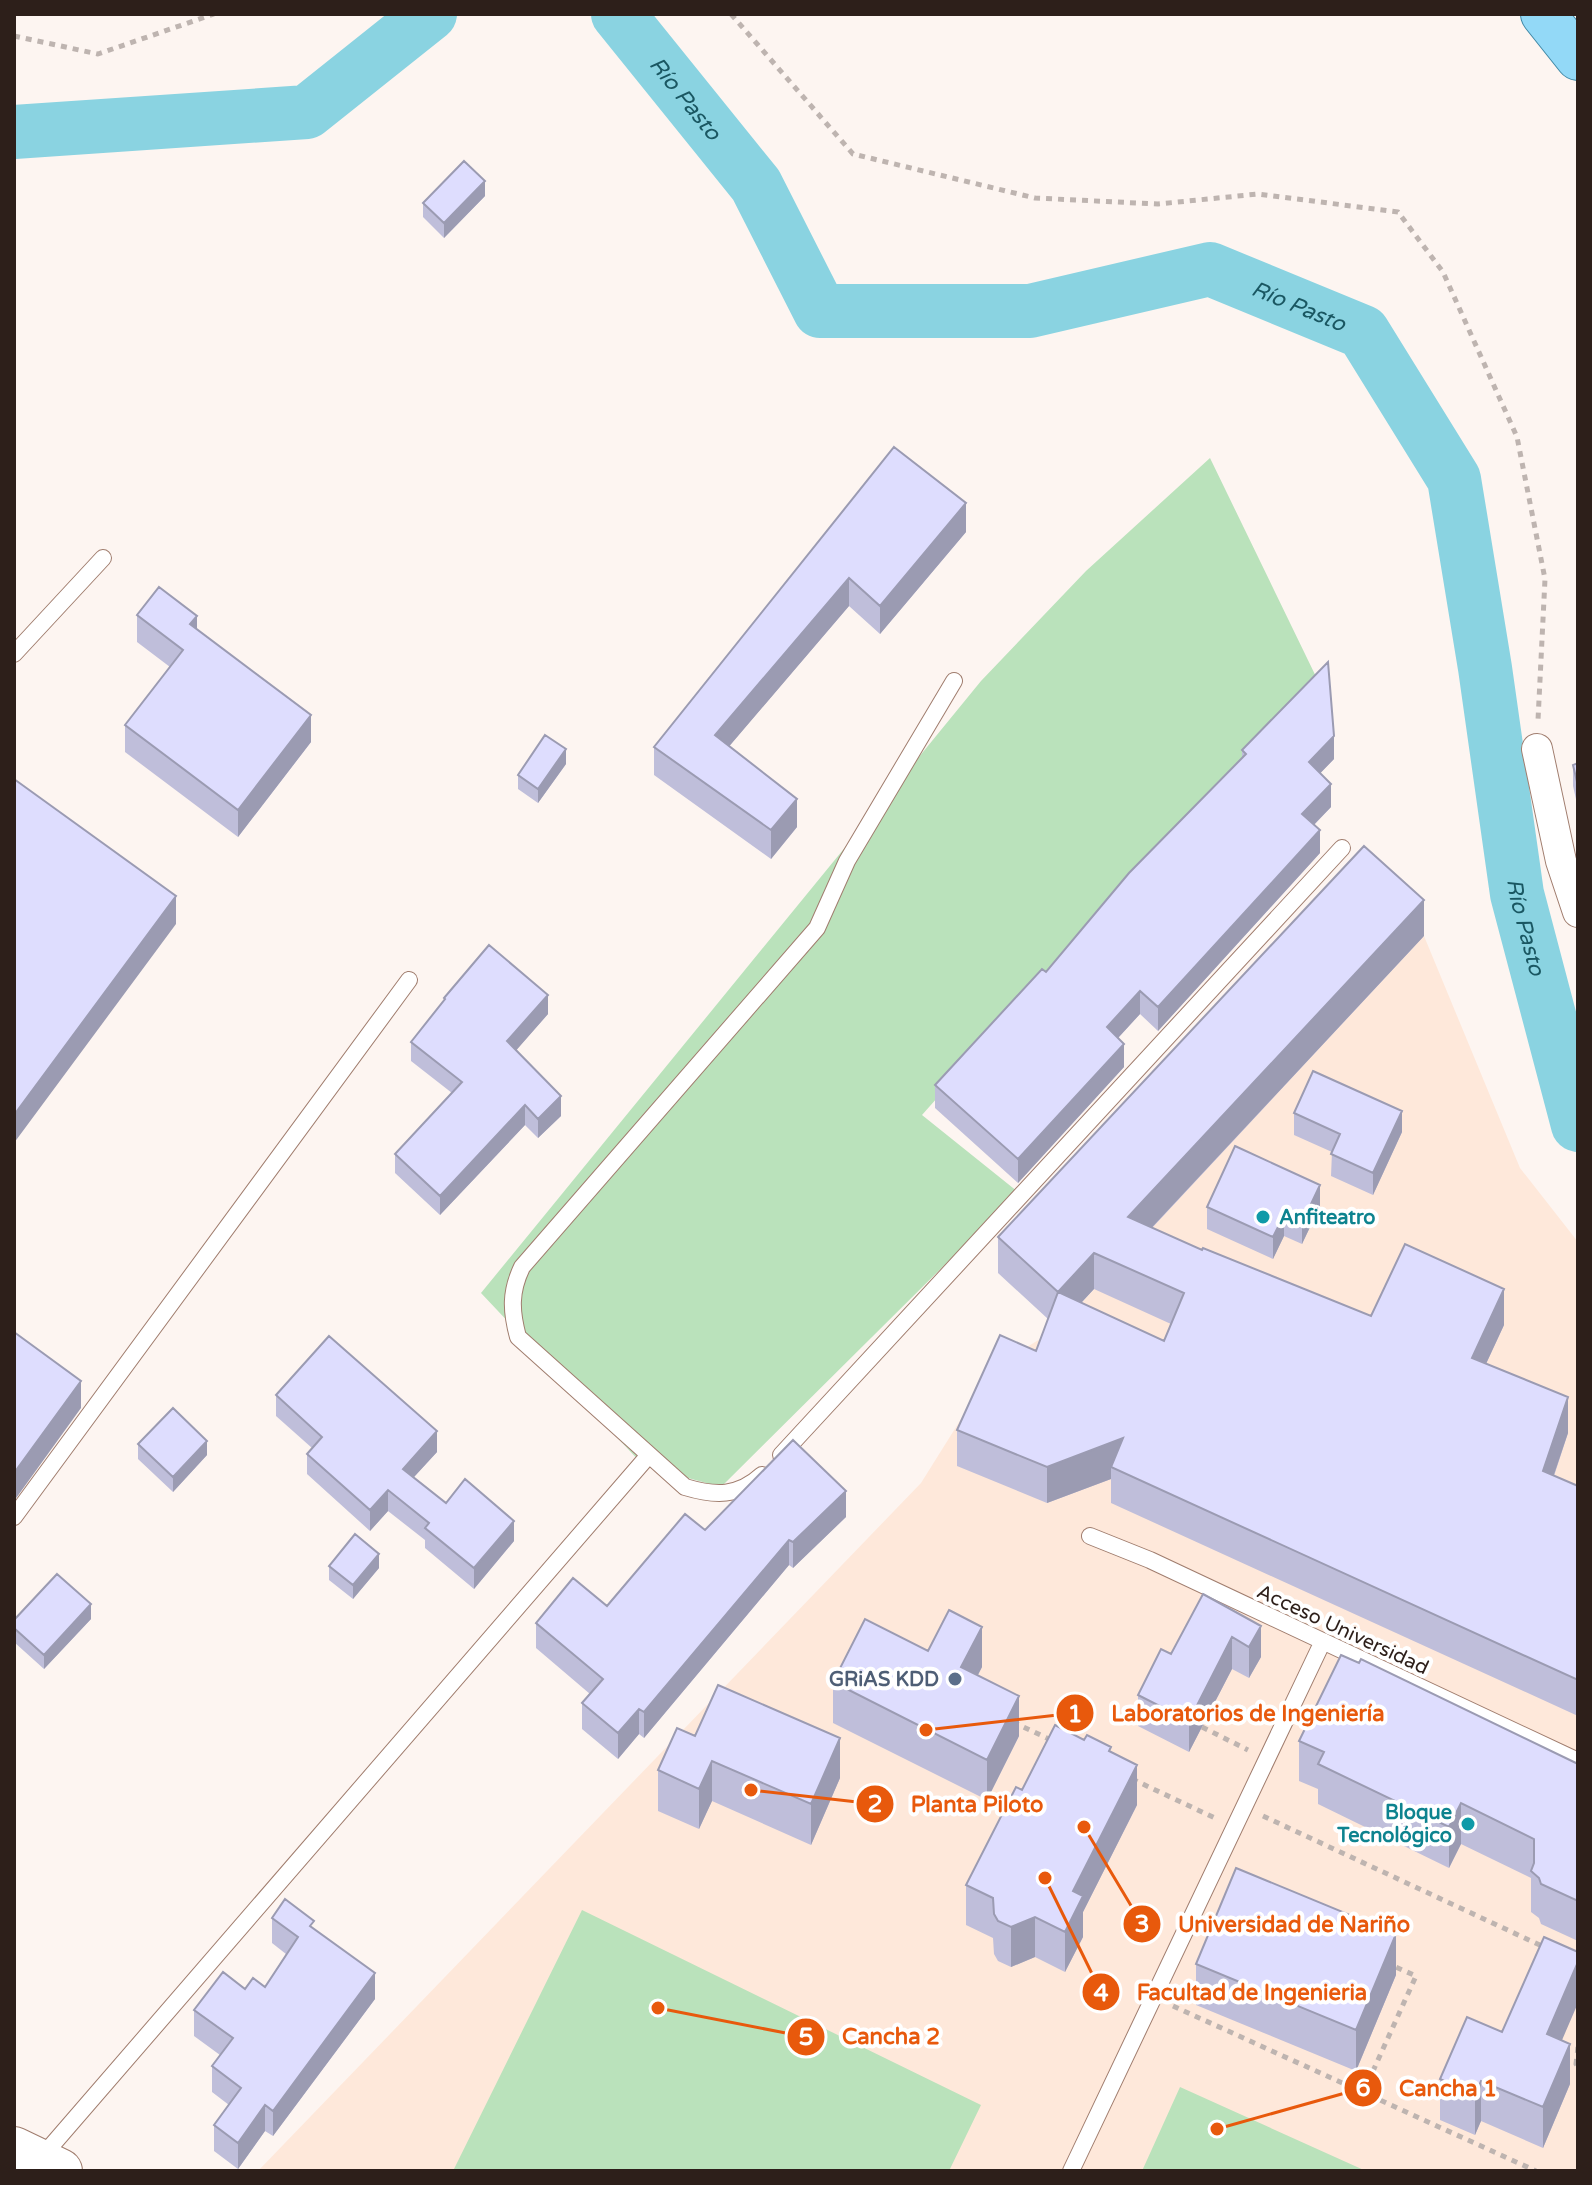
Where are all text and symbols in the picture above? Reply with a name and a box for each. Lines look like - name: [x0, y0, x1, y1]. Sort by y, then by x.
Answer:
- water label: Río Pasto: [644, 52, 727, 147]
- water label: Río Pasto: [1248, 276, 1351, 338]
- water label: Río Pasto: [1501, 877, 1550, 980]
- place label: Anfiteatro: [1279, 1206, 1375, 1230]
- marker: Anfiteatro: [1254, 1208, 1272, 1226]
- street label: Acceso Universidad: [1253, 1580, 1432, 1680]
- place label: GRiAS KDD: [829, 1668, 939, 1692]
- marker: GRiAS KDD: [946, 1670, 964, 1688]
- callout: Laboratorios de Ingeniería: [1055, 1690, 1400, 1736]
- text: 1: [1067, 1700, 1083, 1729]
- text: Laboratorios de Ingeniería: [1111, 1701, 1385, 1727]
- callout: Planta Piloto: [855, 1781, 1059, 1827]
- text: 2: [867, 1790, 883, 1819]
- text: Planta Piloto: [911, 1792, 1043, 1818]
- place label: Bloque Tecnológico: [1336, 1801, 1452, 1848]
- marker: Bloque Tecnológico: [1459, 1815, 1477, 1833]
- callout: Universidad de Nariño: [1122, 1901, 1426, 1947]
- text: 3: [1134, 1910, 1150, 1939]
- text: Universidad de Nariño: [1178, 1912, 1410, 1938]
- callout: Facultad de Ingenieria: [1081, 1969, 1384, 2015]
- text: 4: [1093, 1979, 1109, 2008]
- text: Facultad de Ingenieria: [1137, 1980, 1367, 2006]
- callout: Cancha 2: [786, 2014, 956, 2060]
- text: 5: [798, 2023, 814, 2052]
- text: Cancha 2: [842, 2024, 940, 2050]
- callout: Cancha 1: [1343, 2065, 1513, 2111]
- text: 6: [1355, 2074, 1371, 2103]
- text: Cancha 1: [1399, 2076, 1497, 2102]

